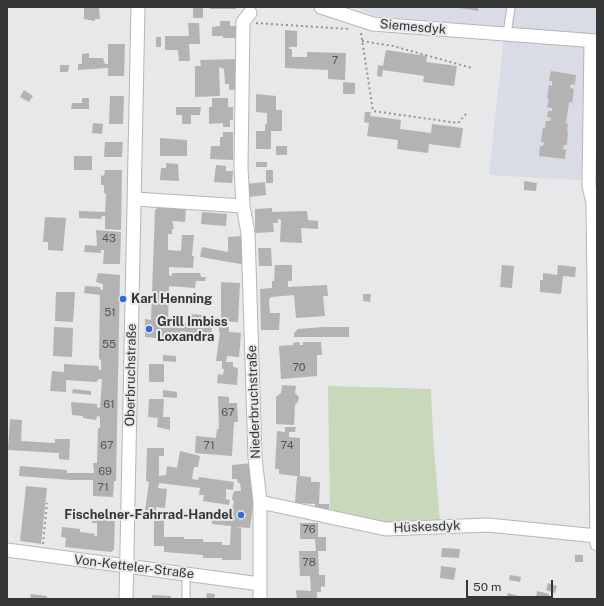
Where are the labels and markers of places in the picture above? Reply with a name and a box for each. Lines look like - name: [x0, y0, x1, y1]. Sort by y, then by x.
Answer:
- place label: Karl Henning: [131, 291, 212, 307]
- marker: Karl Henning: [118, 294, 128, 304]
- place label: Grill Imbiss Loxandra: [157, 314, 228, 345]
- marker: Grill Imbiss Loxandra: [144, 324, 154, 334]
- place label: Fischelner-Fahrrad-Handel: [64, 507, 233, 523]
- marker: Fischelner-Fahrrad-Handel: [236, 510, 246, 520]

